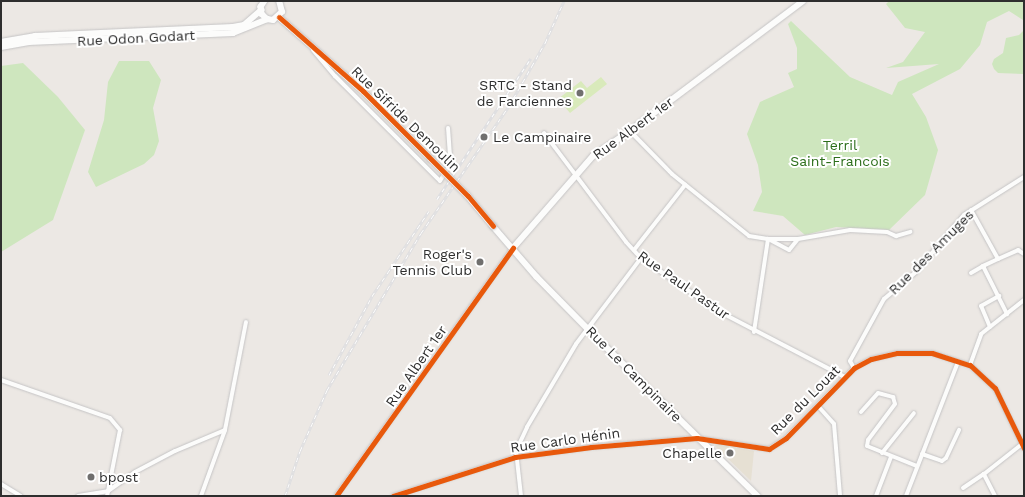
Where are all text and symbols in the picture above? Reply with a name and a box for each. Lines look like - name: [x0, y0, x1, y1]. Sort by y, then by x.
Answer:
- street label: Rue Odon Godart: [77, 27, 195, 49]
- street label: Rue Sifride Demoulin: [348, 63, 464, 175]
- place label: SRTC - Stand de Farciennes: [477, 77, 572, 110]
- marker: SRTC - Stand de Farciennes: [575, 88, 585, 98]
- street label: Rue Albert 1er: [589, 93, 677, 163]
- place label: Le Campinaire: [493, 129, 591, 145]
- marker: Le Campinaire: [478, 131, 490, 143]
- park label: Terril Saint-Francois: [790, 137, 890, 170]
- street label: Rue des Amuges: [885, 206, 977, 298]
- place label: Roger's Tennis Club: [392, 246, 472, 278]
- street label: Rue Paul Pastur: [635, 247, 733, 323]
- marker: Roger's Tennis Club: [475, 257, 485, 267]
- street label: Rue Albert 1er: [382, 322, 450, 410]
- street label: Rue Le Campinaire: [582, 322, 686, 426]
- street label: Rue du Louat: [767, 362, 843, 438]
- street label: Rue Carlo Hénin: [509, 424, 621, 456]
- place label: Chapelle: [662, 445, 722, 461]
- marker: Chapelle: [725, 448, 735, 458]
- place label: bpost: [99, 469, 138, 485]
- marker: bpost: [86, 472, 96, 482]

